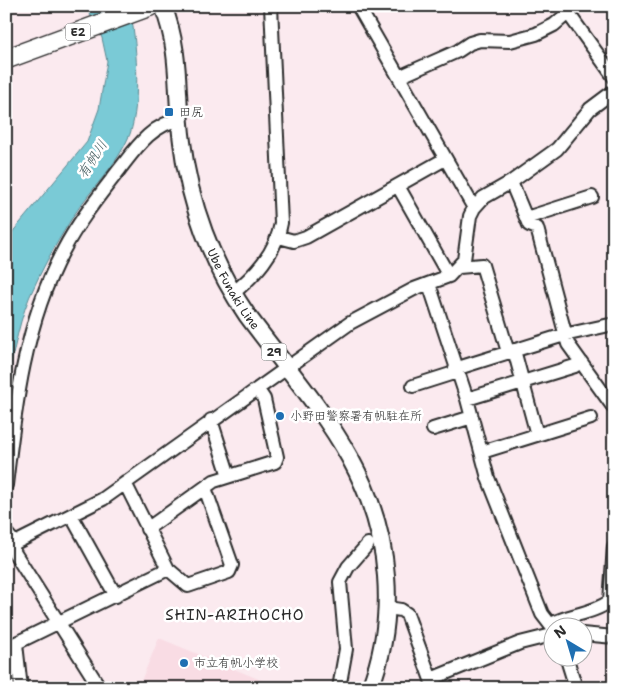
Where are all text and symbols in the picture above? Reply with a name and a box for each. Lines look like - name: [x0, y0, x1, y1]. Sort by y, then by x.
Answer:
- road number: E2: [66, 24, 90, 41]
- place label: 田尻: [179, 104, 203, 120]
- marker: 田尻: [163, 106, 175, 118]
- water label: 有帆川: [73, 136, 111, 182]
- street label: Ube Funaki Line: [203, 246, 263, 333]
- road number: 29: [262, 344, 286, 361]
- place label: 小野田警察署有帆駐在所: [290, 408, 422, 424]
- marker: 小野田警察署有帆駐在所: [274, 410, 286, 422]
- district label: SHIN-ARIHOCHO: [165, 605, 305, 625]
- north arrow: [542, 616, 592, 666]
- text: N: [550, 621, 570, 642]
- place label: 市立有帆小学校: [194, 655, 278, 671]
- marker: 市立有帆小学校: [178, 657, 190, 669]

